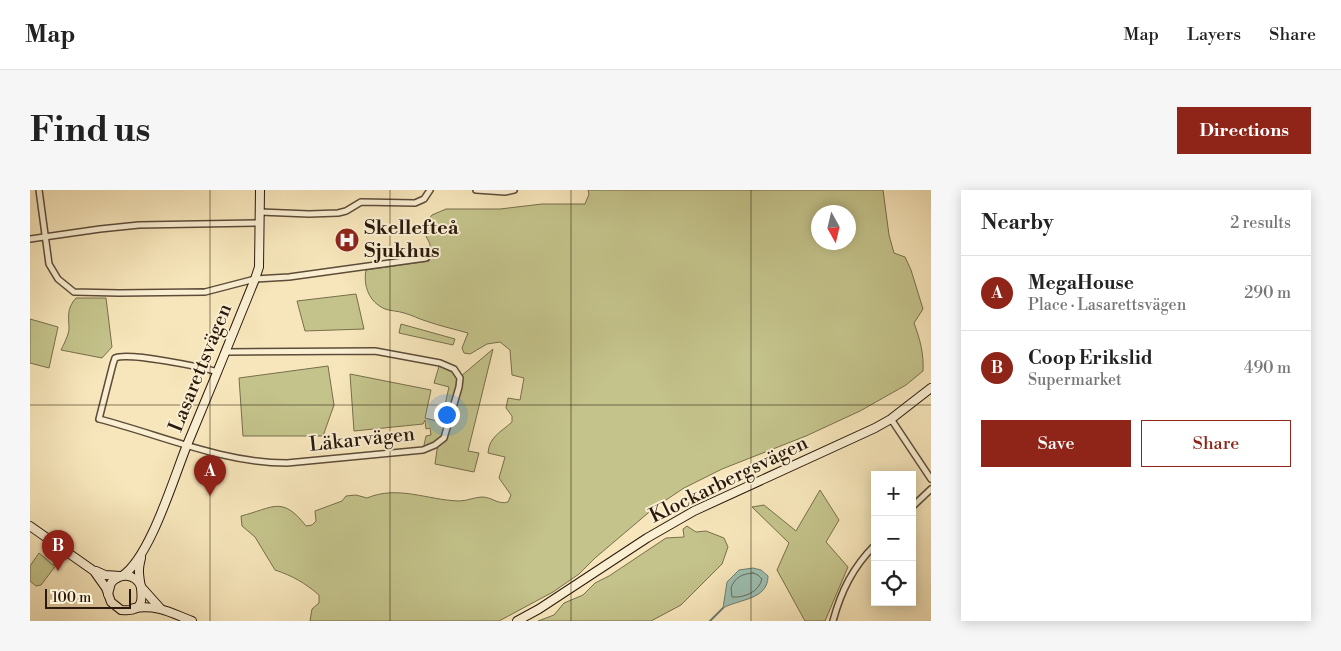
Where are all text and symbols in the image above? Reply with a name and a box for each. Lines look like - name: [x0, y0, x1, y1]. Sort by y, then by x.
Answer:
- text: Map: [25, 20, 75, 50]
- text: Map: [1124, 23, 1159, 46]
- text: Layers: [1187, 23, 1241, 46]
- text: Share: [1269, 23, 1316, 46]
- button: Directions: [1177, 107, 1311, 154]
- text: Find us: [30, 109, 150, 152]
- north arrow: [811, 205, 856, 250]
- text: Nearby: [981, 210, 1054, 236]
- text: 2 results: [1230, 213, 1291, 233]
- place label: Skellefteå Sjukhus: [364, 216, 459, 264]
- hospital icon: Skellefteå Sjukhus: [334, 227, 360, 253]
- text: MegaHouse: [1028, 271, 1134, 295]
- text: A: [991, 283, 1003, 303]
- text: 290 m: [1244, 283, 1291, 303]
- text: Place · Lasarettsvägen: [1028, 295, 1186, 315]
- street label: Lasarettsvägen: [164, 300, 238, 436]
- text: Coop Erikslid: [1028, 346, 1153, 370]
- text: B: [991, 358, 1003, 378]
- text: 490 m: [1244, 358, 1291, 378]
- text: Supermarket: [1028, 370, 1122, 390]
- your location: [434, 402, 460, 428]
- button: Save: [981, 420, 1131, 467]
- button: Share: [1141, 420, 1291, 467]
- street label: Läkarvägen: [308, 422, 416, 458]
- street label: Klockarbergsvägen: [646, 431, 812, 529]
- pin: A: [194, 455, 226, 496]
- map controls: [871, 471, 916, 606]
- button: +: [871, 471, 916, 516]
- button: −: [871, 516, 916, 561]
- pin: B: [42, 530, 74, 571]
- button: locate: [871, 561, 916, 606]
- scale bar: [45, 586, 131, 609]
- text: 100 m: [52, 589, 91, 607]

